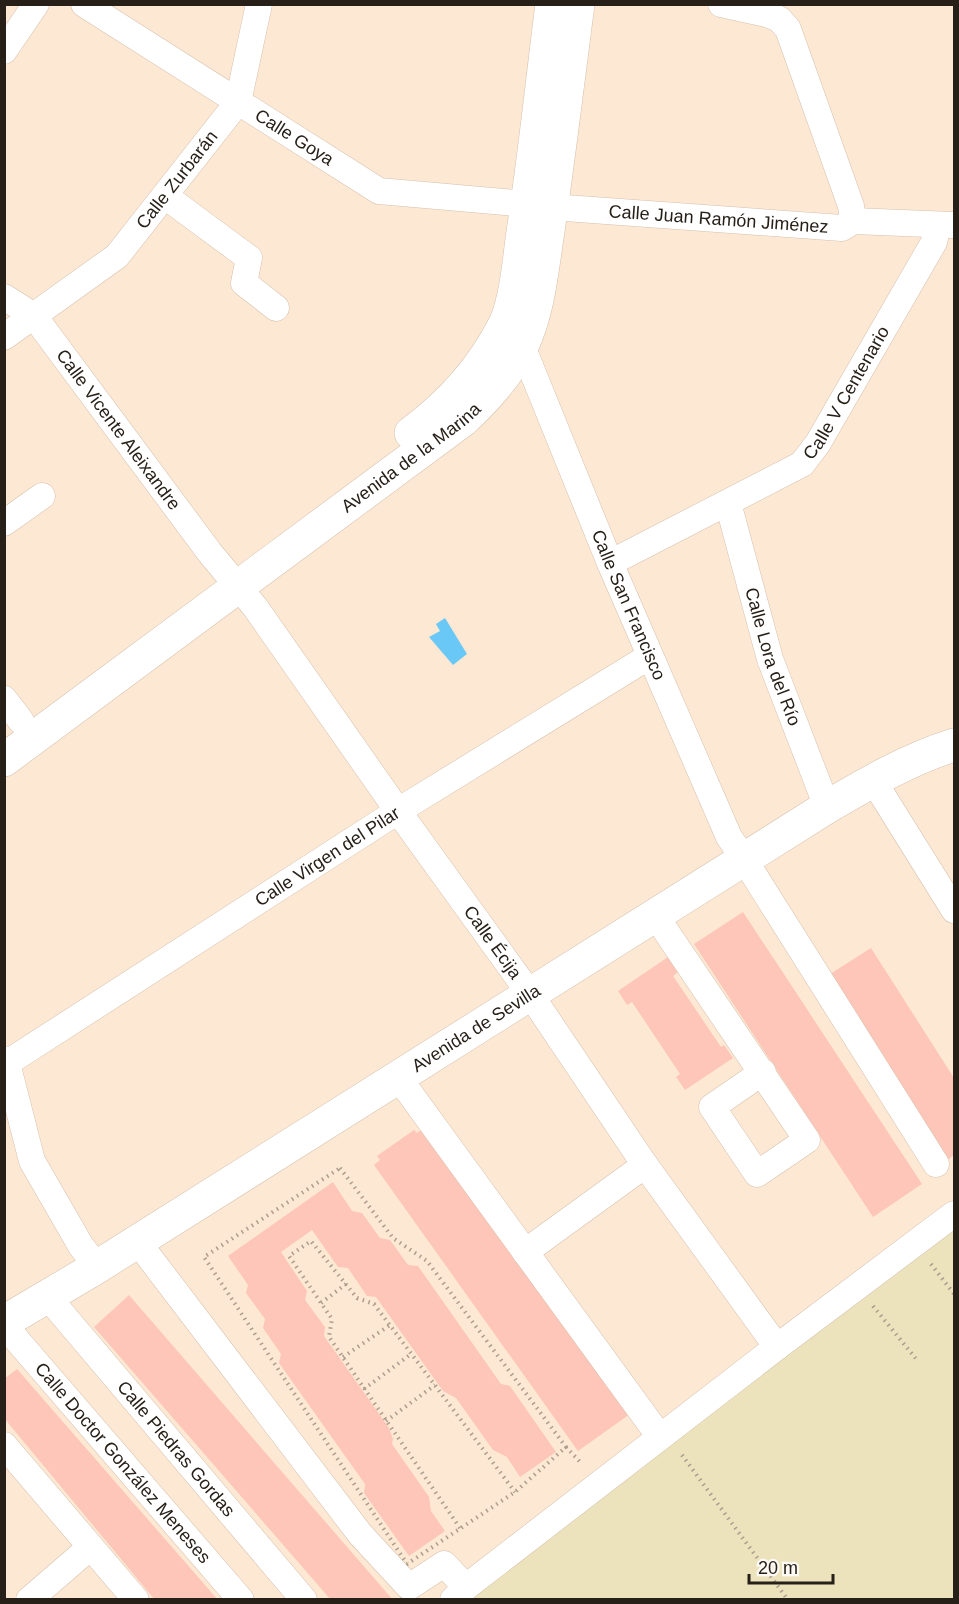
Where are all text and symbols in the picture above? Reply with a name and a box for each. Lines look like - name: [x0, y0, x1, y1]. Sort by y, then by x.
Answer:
- street label: Calle Goya: [251, 105, 338, 170]
- street label: Calle Zurbarán: [132, 127, 222, 233]
- street label: Calle Juan Ramón Jiménez: [608, 201, 829, 237]
- street label: Calle V Centenario: [799, 323, 893, 463]
- street label: Calle Vicente Aleixandre: [52, 345, 184, 514]
- street label: Avenida de la Marina: [338, 398, 485, 517]
- street label: Calle San Francisco: [588, 527, 670, 683]
- street label: Calle Lora del Río: [741, 585, 805, 728]
- street label: Calle Virgen del Pilar: [251, 803, 403, 910]
- street label: Calle Écija: [460, 902, 526, 983]
- street label: Avenida de Sevilla: [408, 980, 545, 1076]
- street label: Calle Doctor González Meneses: [31, 1359, 215, 1567]
- street label: Calle Piedras Gordas: [113, 1377, 239, 1521]
- scale bar: [749, 1547, 833, 1585]
- text: 20 m: [758, 1558, 798, 1578]

